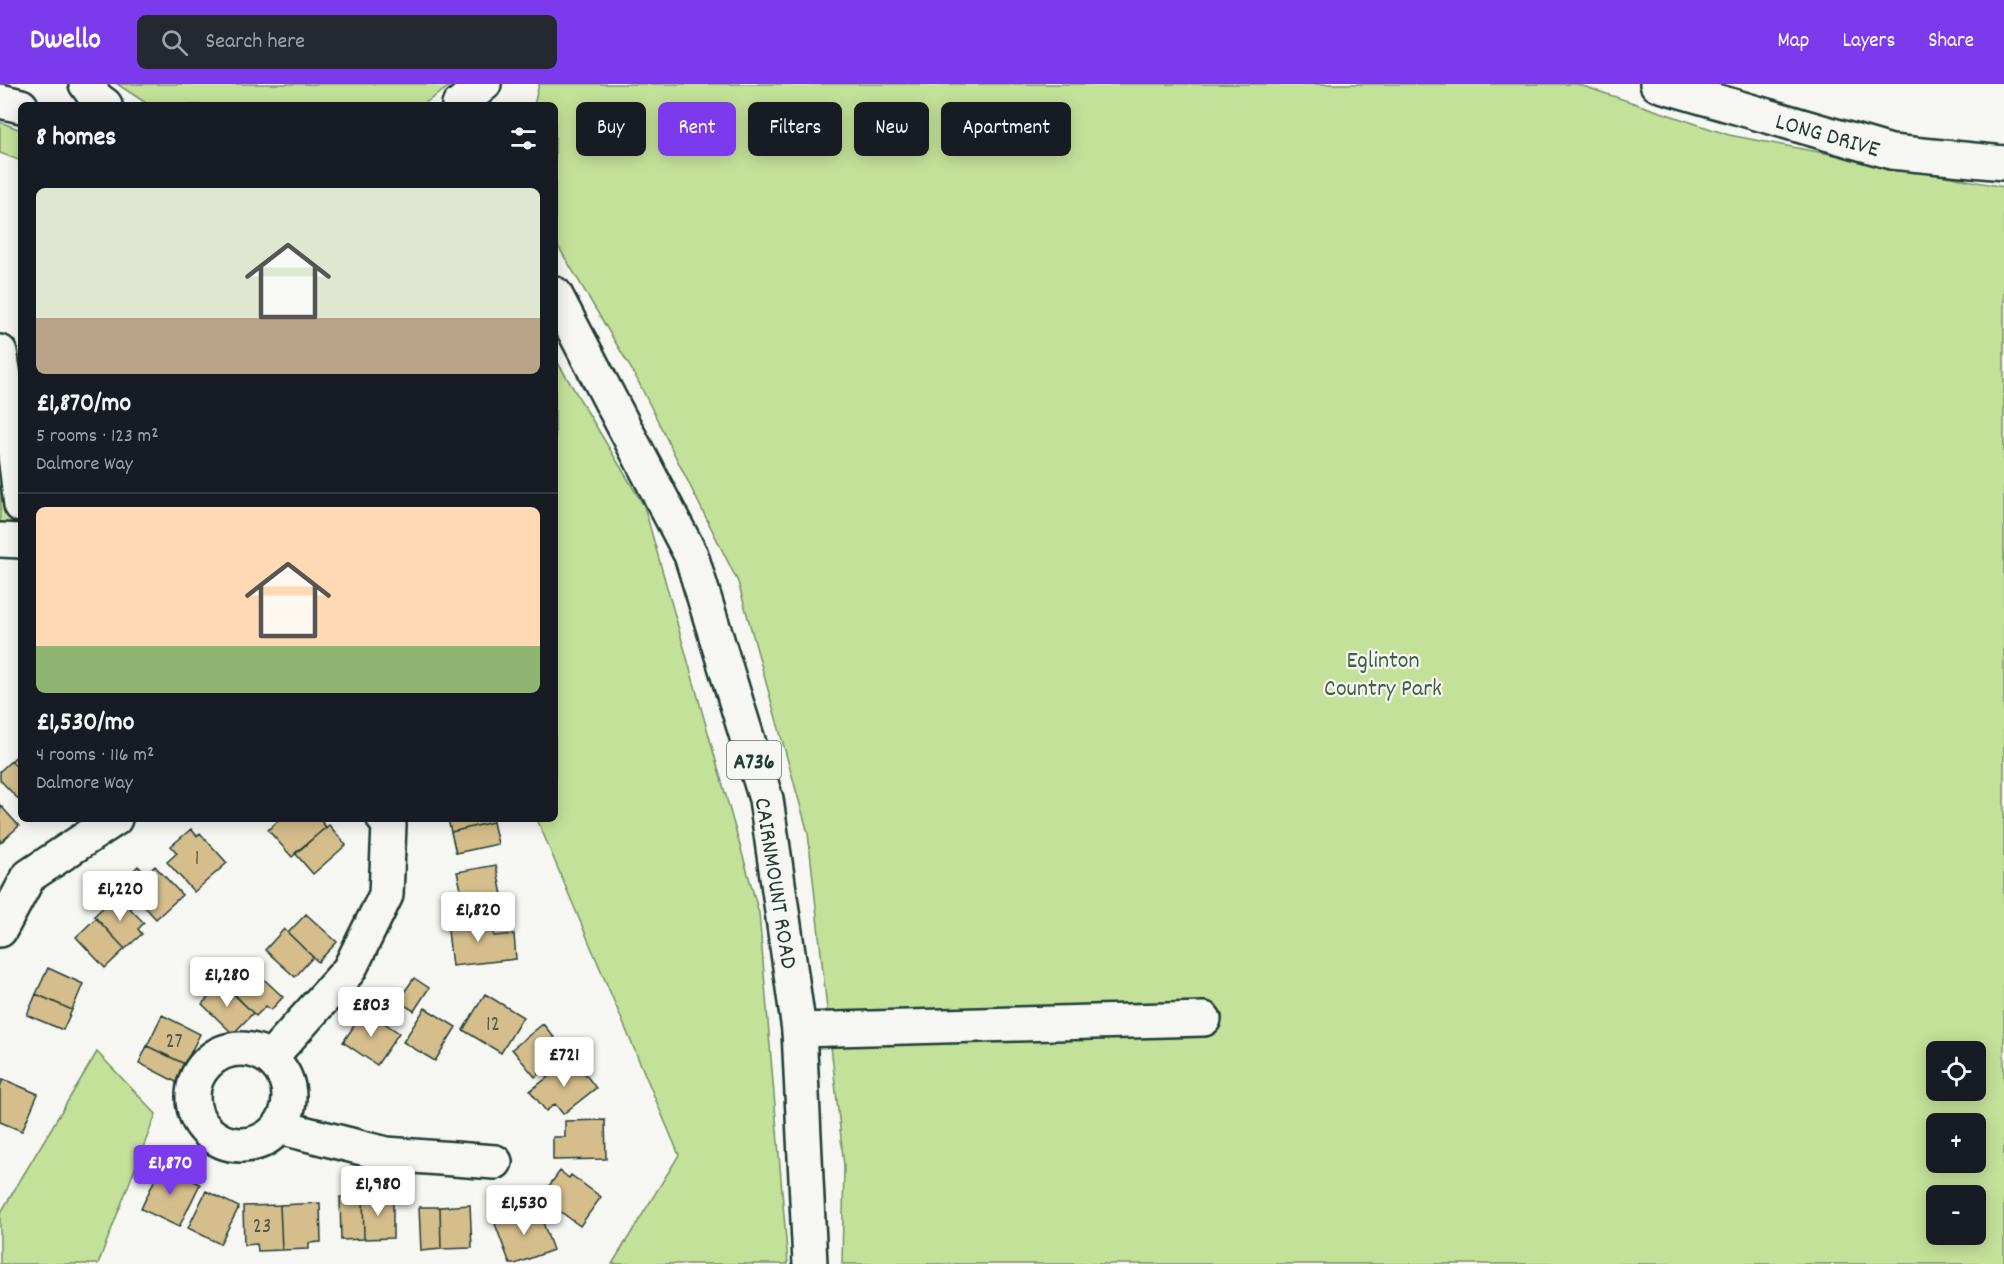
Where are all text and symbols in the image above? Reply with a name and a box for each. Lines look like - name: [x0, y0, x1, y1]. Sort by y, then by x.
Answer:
- search box: [137, 15, 557, 69]
- text: Dwello: [30, 22, 101, 62]
- icon: search: [158, 26, 191, 59]
- text: Search here: [206, 27, 305, 58]
- text: Map: [1778, 27, 1809, 57]
- text: Layers: [1842, 27, 1895, 57]
- text: Share: [1928, 27, 1974, 57]
- chip: Buy: [576, 102, 646, 156]
- chip: Rent: [658, 102, 736, 156]
- chip: Filters: [748, 102, 842, 156]
- chip: New: [854, 102, 929, 156]
- chip: Apartment: [941, 102, 1071, 156]
- street label: LONG DRIVE: [1771, 106, 1883, 168]
- text: 8 homes: [36, 120, 116, 157]
- icon: filters: [507, 122, 540, 155]
- icon: home: [234, 227, 342, 335]
- text: £1,870/mo: [36, 386, 131, 423]
- text: 5 rooms · 123 m²: [36, 423, 159, 451]
- text: Dalmore Way: [36, 451, 133, 479]
- icon: home: [234, 546, 342, 654]
- park label: Eglinton Country Park: [1324, 645, 1442, 707]
- text: £1,530/mo: [36, 705, 134, 742]
- road number: A736: [727, 741, 781, 779]
- text: 4 rooms · 116 m²: [36, 742, 154, 770]
- text: Dalmore Way: [36, 770, 133, 798]
- street label: CAIRNMOUNT ROAD: [744, 795, 804, 972]
- house number: 1: [195, 845, 199, 875]
- pin: £1,220: [71, 871, 169, 922]
- text: £1,220: [97, 876, 143, 904]
- pin: £1,820: [429, 892, 527, 943]
- text: £1,820: [455, 897, 501, 925]
- pin: £1,280: [178, 957, 276, 1008]
- text: £1,280: [204, 962, 250, 990]
- pin: £803: [335, 987, 407, 1038]
- text: £803: [352, 992, 390, 1020]
- house number: 12: [486, 1011, 500, 1041]
- house number: 27: [165, 1028, 183, 1058]
- pin: £721: [528, 1037, 600, 1088]
- map controls: [1926, 1041, 1986, 1245]
- button: locate: [1926, 1041, 1986, 1101]
- text: £721: [549, 1042, 579, 1070]
- button: +: [1926, 1113, 1986, 1173]
- pin: £1,870: [121, 1145, 219, 1196]
- text: £1,870: [148, 1150, 192, 1178]
- pin: £1,980: [329, 1166, 427, 1217]
- text: £1,980: [355, 1171, 401, 1199]
- pin: £1,530: [475, 1185, 573, 1236]
- button: −: [1926, 1185, 1986, 1245]
- text: £1,530: [500, 1190, 548, 1218]
- house number: 23: [253, 1213, 271, 1243]

